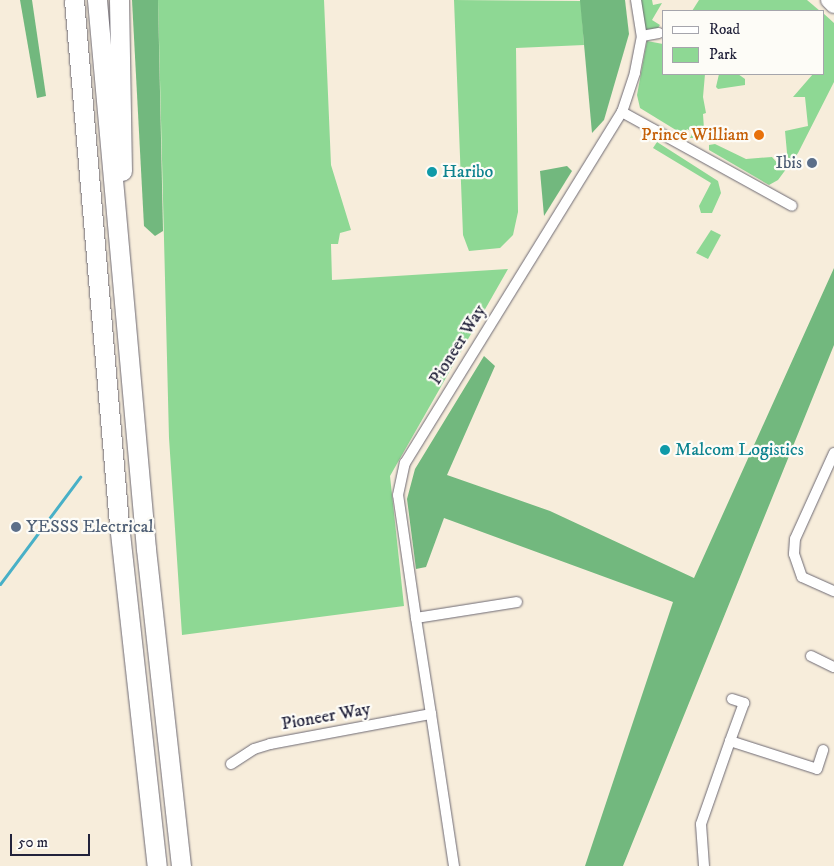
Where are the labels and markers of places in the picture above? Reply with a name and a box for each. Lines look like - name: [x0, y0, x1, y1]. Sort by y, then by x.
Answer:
- place label: Prince William: [641, 124, 749, 146]
- marker: Prince William: [753, 129, 765, 141]
- place label: Ibis: [776, 152, 802, 174]
- marker: Ibis: [806, 157, 818, 169]
- place label: Haribo: [442, 161, 493, 183]
- marker: Haribo: [426, 166, 438, 178]
- place label: Malcom Logistics: [675, 439, 804, 461]
- marker: Malcom Logistics: [659, 444, 671, 456]
- place label: YESSS Electrical: [26, 516, 154, 538]
- marker: YESSS Electrical: [10, 521, 22, 533]

